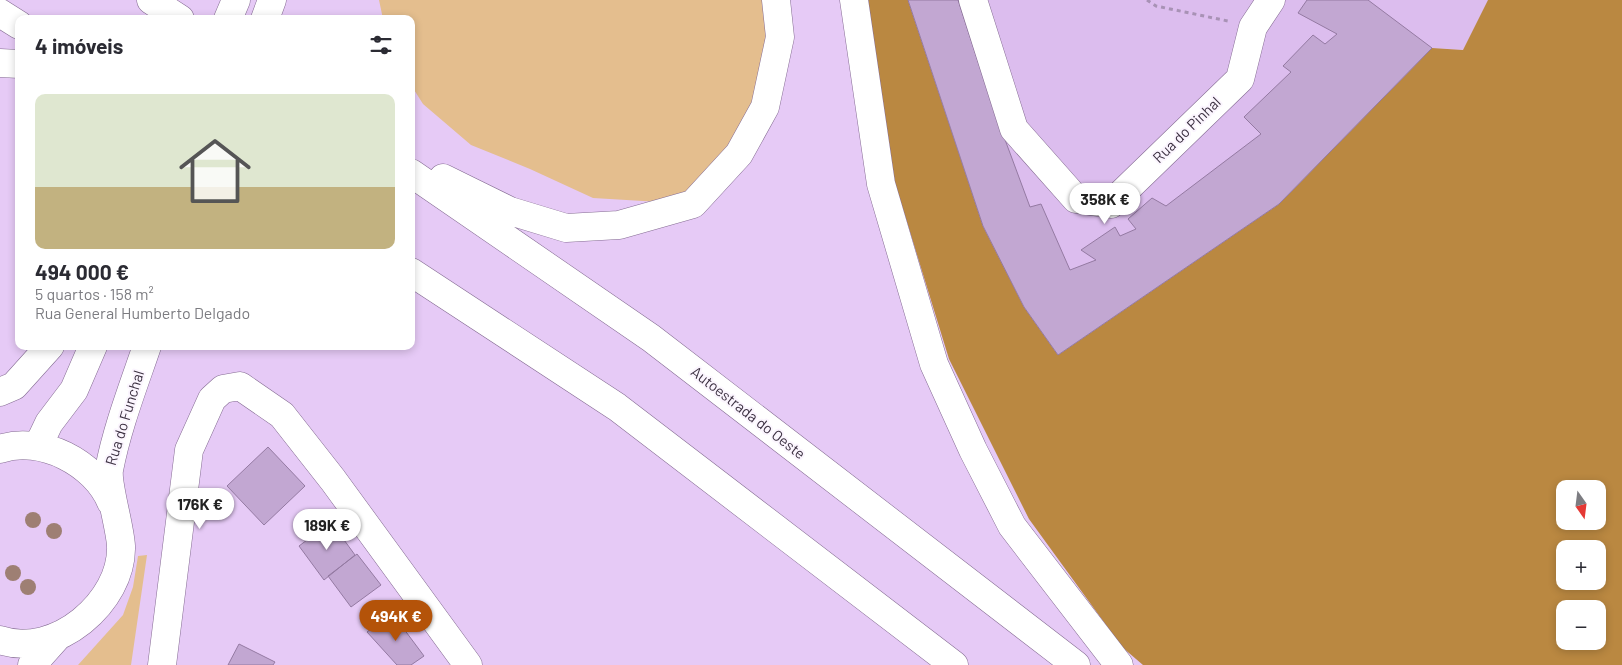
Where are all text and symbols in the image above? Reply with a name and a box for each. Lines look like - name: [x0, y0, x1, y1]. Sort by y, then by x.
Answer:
- icon: filters: [367, 31, 395, 59]
- text: 4 imóveis: [35, 33, 123, 58]
- street label: Rua do Pinhal: [1149, 93, 1224, 166]
- icon: home: [170, 126, 260, 216]
- pin: 358K €: [1064, 182, 1146, 225]
- text: 358K €: [1080, 189, 1130, 208]
- text: 494 000 €: [35, 259, 129, 284]
- text: 5 quartos · 158 m²: [35, 284, 154, 303]
- text: Rua General Humberto Delgado: [35, 303, 250, 322]
- street label: Autoestrada do Oeste: [688, 362, 809, 462]
- street label: Rua do Funchal: [101, 368, 147, 467]
- north arrow: [1556, 480, 1606, 530]
- map controls: [1556, 480, 1606, 650]
- pin: 176K €: [159, 488, 241, 530]
- text: 176K €: [177, 494, 223, 513]
- pin: 189K €: [286, 508, 368, 551]
- text: 189K €: [304, 515, 350, 534]
- button: +: [1556, 540, 1606, 590]
- pin: 494K €: [355, 600, 437, 642]
- button: −: [1556, 600, 1606, 650]
- text: 494K €: [370, 606, 422, 625]

